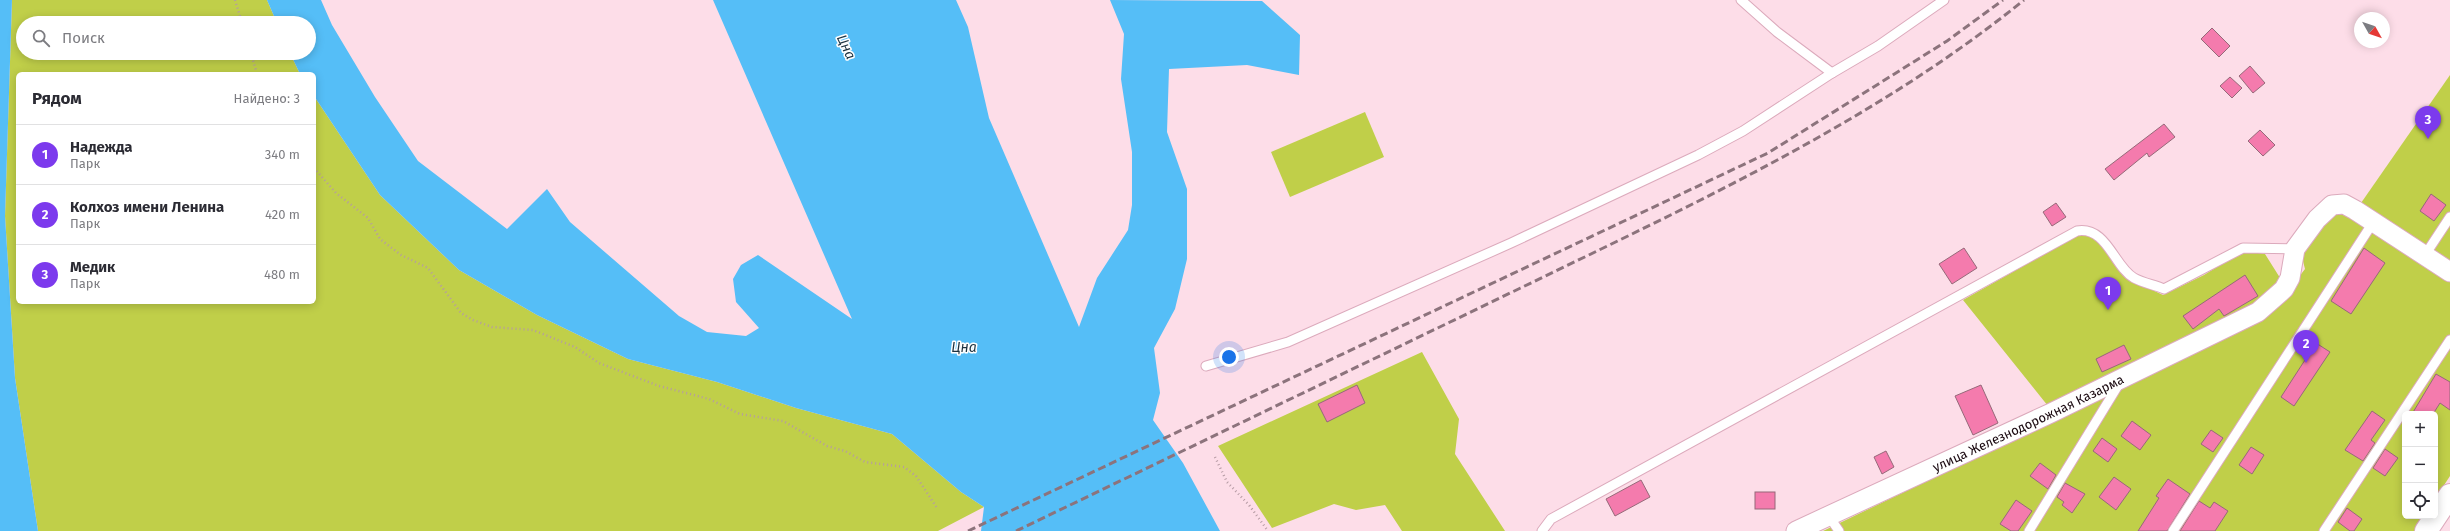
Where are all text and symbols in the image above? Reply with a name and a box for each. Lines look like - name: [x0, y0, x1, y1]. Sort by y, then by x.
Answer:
- north arrow: [2354, 12, 2390, 48]
- search box: [16, 16, 316, 60]
- icon: search: [30, 27, 52, 49]
- text: Поиск: [62, 29, 105, 47]
- water label: Цна: [833, 32, 859, 62]
- text: Рядом: [32, 88, 82, 109]
- text: Найдено: 3: [234, 91, 300, 106]
- pin: 3: [2415, 106, 2441, 139]
- text: Надежда: [70, 138, 132, 156]
- text: 1: [42, 147, 48, 162]
- text: 340 m: [265, 147, 300, 162]
- text: Парк: [70, 156, 100, 171]
- text: Колхоз имени Ленина: [70, 198, 224, 216]
- text: 2: [42, 207, 48, 222]
- text: 420 m: [265, 207, 300, 222]
- text: Парк: [70, 216, 100, 231]
- text: Медик: [70, 258, 115, 276]
- text: 3: [42, 267, 48, 282]
- text: 480 m: [264, 267, 300, 282]
- text: Парк: [70, 276, 100, 291]
- pin: 1: [2095, 277, 2121, 310]
- pin: 2: [2293, 330, 2319, 363]
- water label: Цна: [951, 339, 977, 356]
- your location: [1219, 347, 1239, 367]
- street label: улица Железнодорожная Казарма: [1930, 371, 2126, 474]
- map controls: [2402, 411, 2438, 519]
- button: +: [2402, 411, 2438, 447]
- button: −: [2402, 447, 2438, 483]
- button: locate: [2402, 483, 2438, 519]

